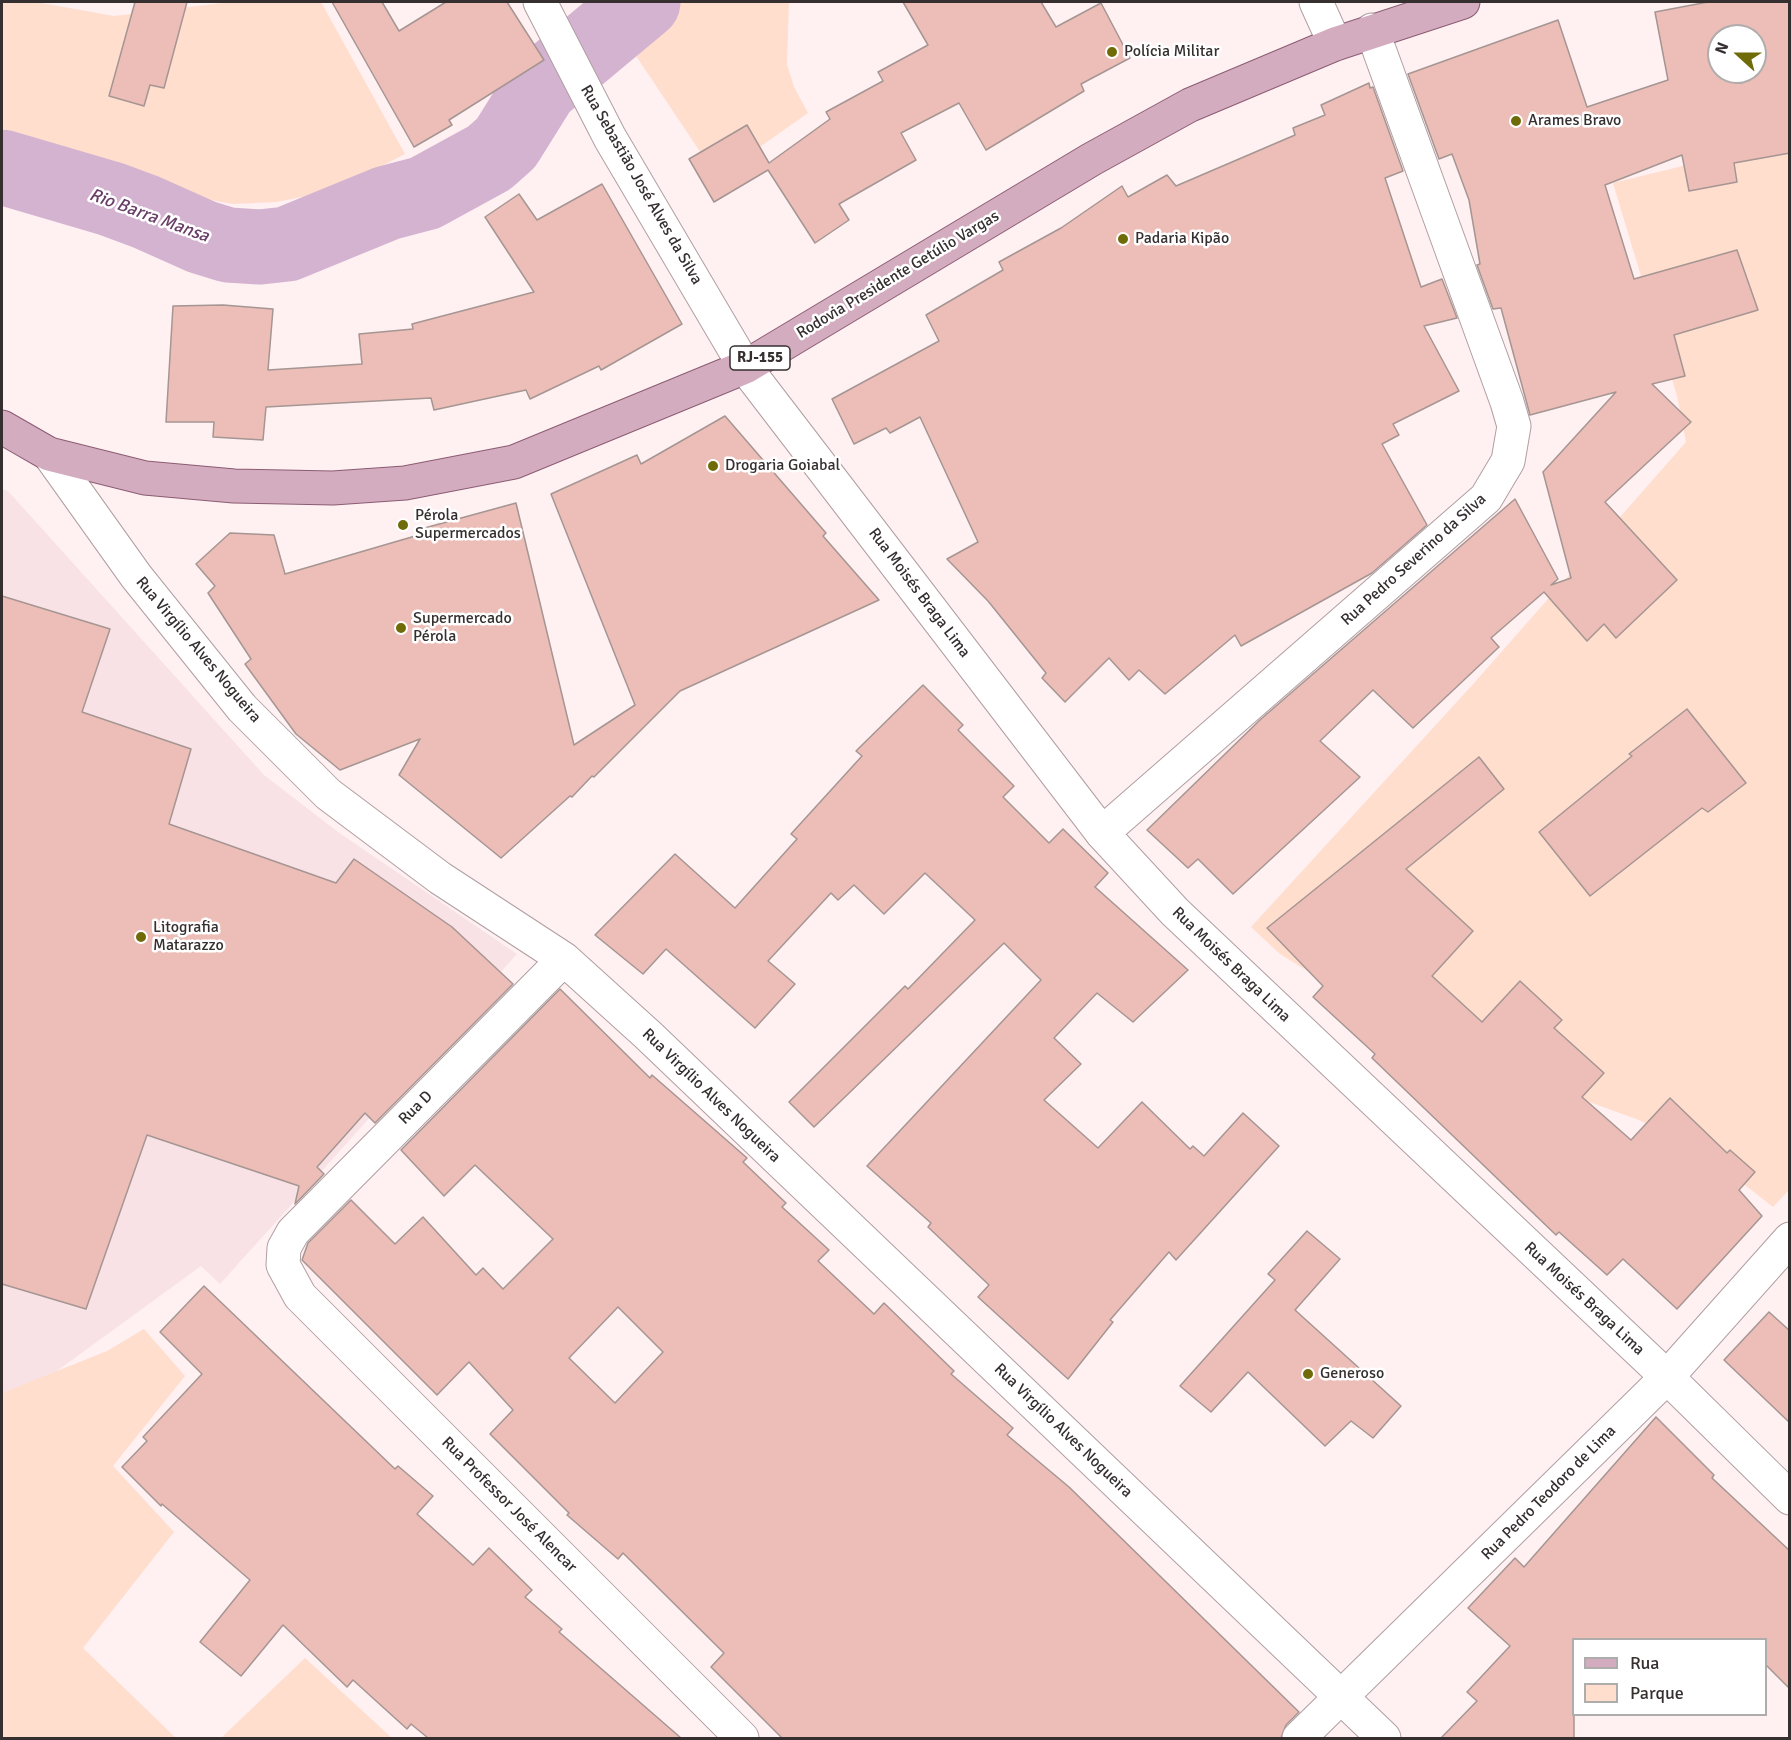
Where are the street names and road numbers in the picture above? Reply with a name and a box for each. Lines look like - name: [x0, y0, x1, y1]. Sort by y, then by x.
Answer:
- street label: Rua Sebastião José Alves da Silva: [576, 82, 706, 288]
- street label: Rodovia Presidente Getúlio Vargas: [793, 207, 1003, 343]
- road number: RJ-155: [730, 346, 790, 370]
- street label: Rua Pedro Severino da Silva: [1338, 490, 1490, 630]
- street label: Rua Moisés Braga Lima: [864, 524, 974, 662]
- street label: Rua Virgílio Alves Nogueira: [131, 573, 265, 727]
- street label: Rua Moisés Braga Lima: [1168, 903, 1294, 1027]
- street label: Rua Virgílio Alves Nogueira: [638, 1025, 784, 1167]
- street label: Rua D: [395, 1087, 437, 1129]
- street label: Rua Moisés Braga Lima: [1520, 1238, 1648, 1360]
- street label: Rua Virgílio Alves Nogueira: [990, 1360, 1136, 1502]
- street label: Rua Pedro Teodoro de Lima: [1478, 1422, 1620, 1564]
- street label: Rua Professor José Alencar: [437, 1433, 581, 1577]

